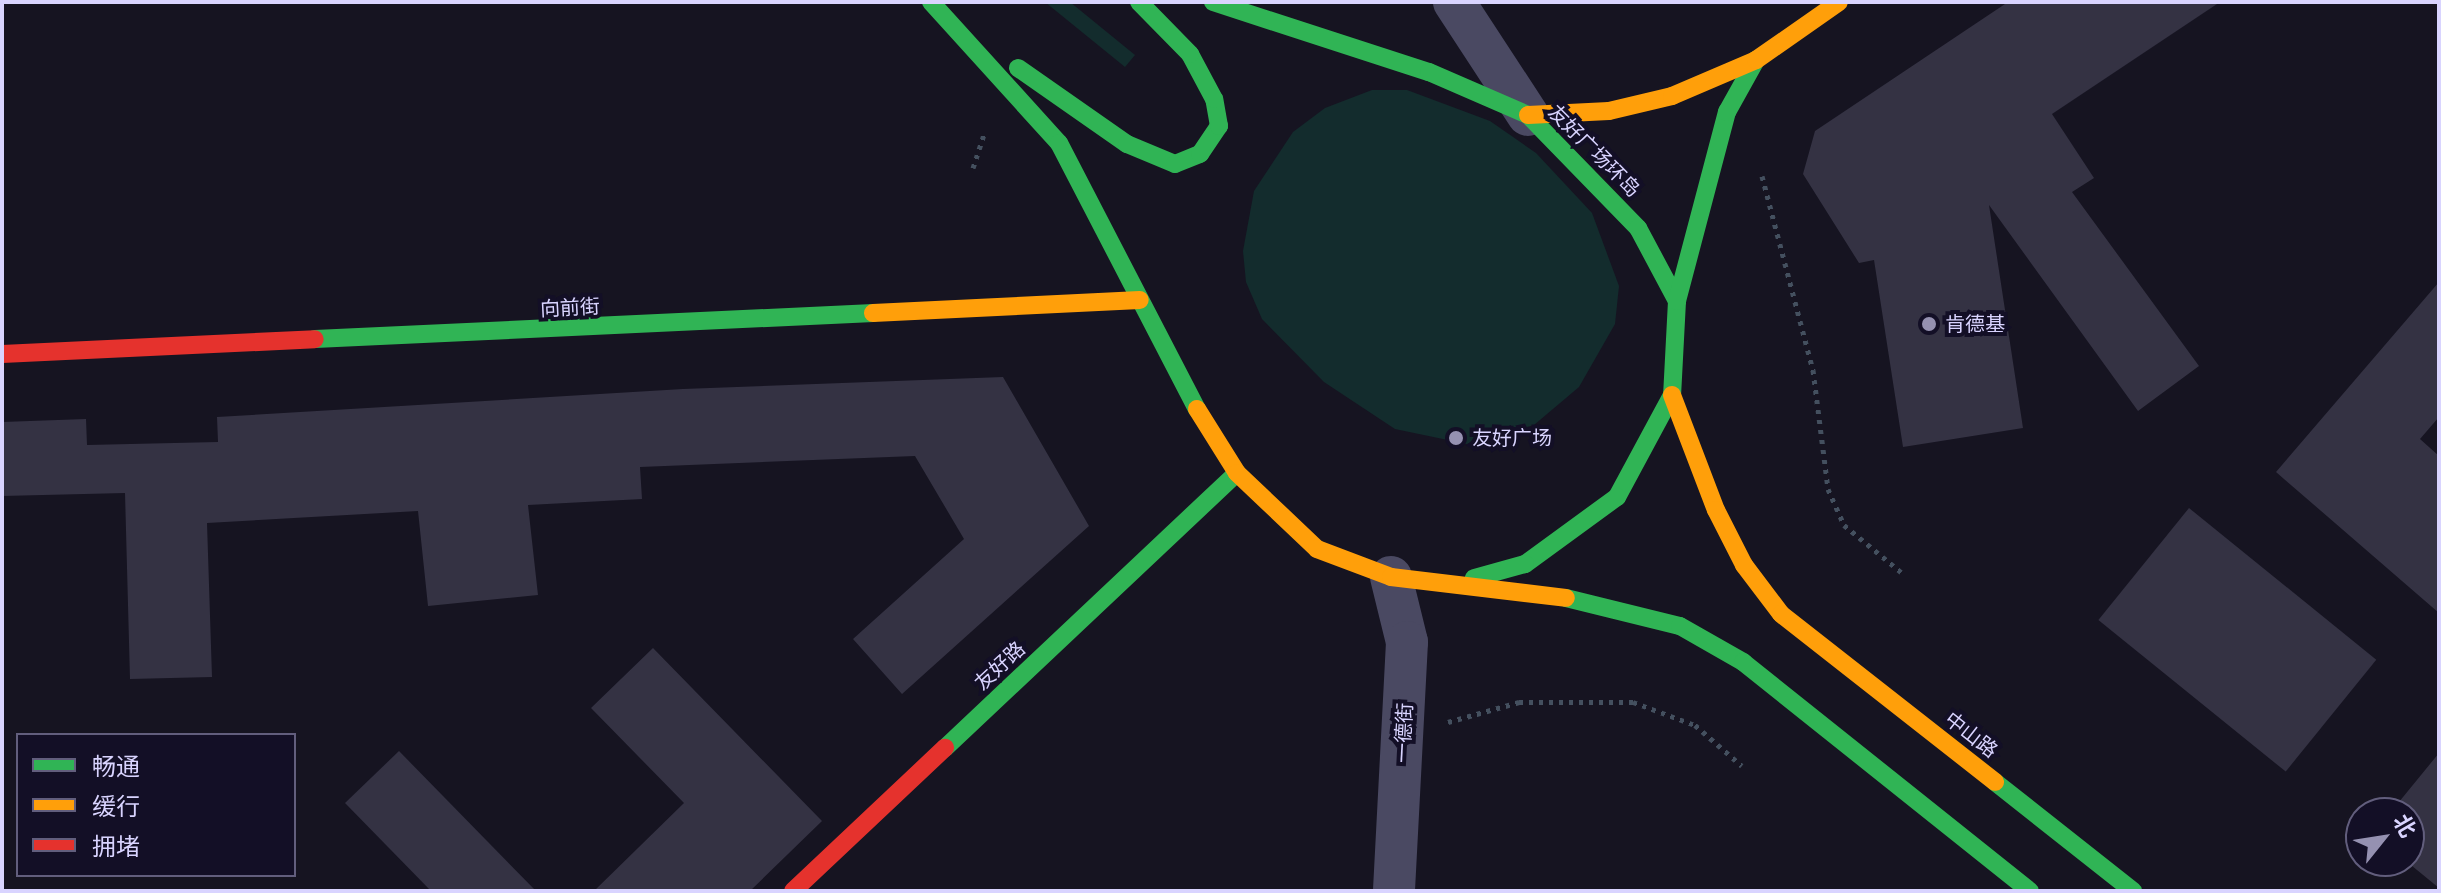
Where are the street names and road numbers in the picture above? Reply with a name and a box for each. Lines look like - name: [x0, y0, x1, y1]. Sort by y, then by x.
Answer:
- street label: 友好广场环岛: [1543, 100, 1645, 202]
- street label: 向前街: [539, 294, 601, 322]
- street label: 友好路: [970, 637, 1030, 695]
- street label: 一德街: [1390, 702, 1418, 764]
- street label: 中山路: [1940, 707, 2002, 763]

